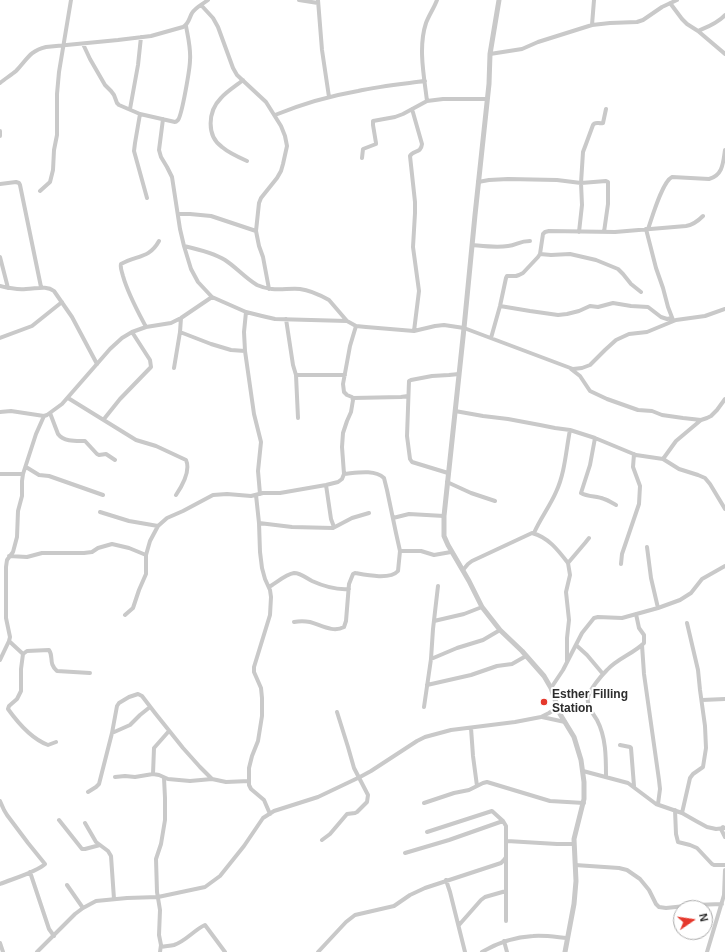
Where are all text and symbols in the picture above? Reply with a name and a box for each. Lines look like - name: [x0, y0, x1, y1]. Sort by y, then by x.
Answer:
- place label: Esther Filling Station: [552, 688, 628, 716]
- marker: Esther Filling Station: [539, 697, 549, 707]
- north arrow: [673, 900, 713, 940]
- text: N: [697, 912, 710, 923]

